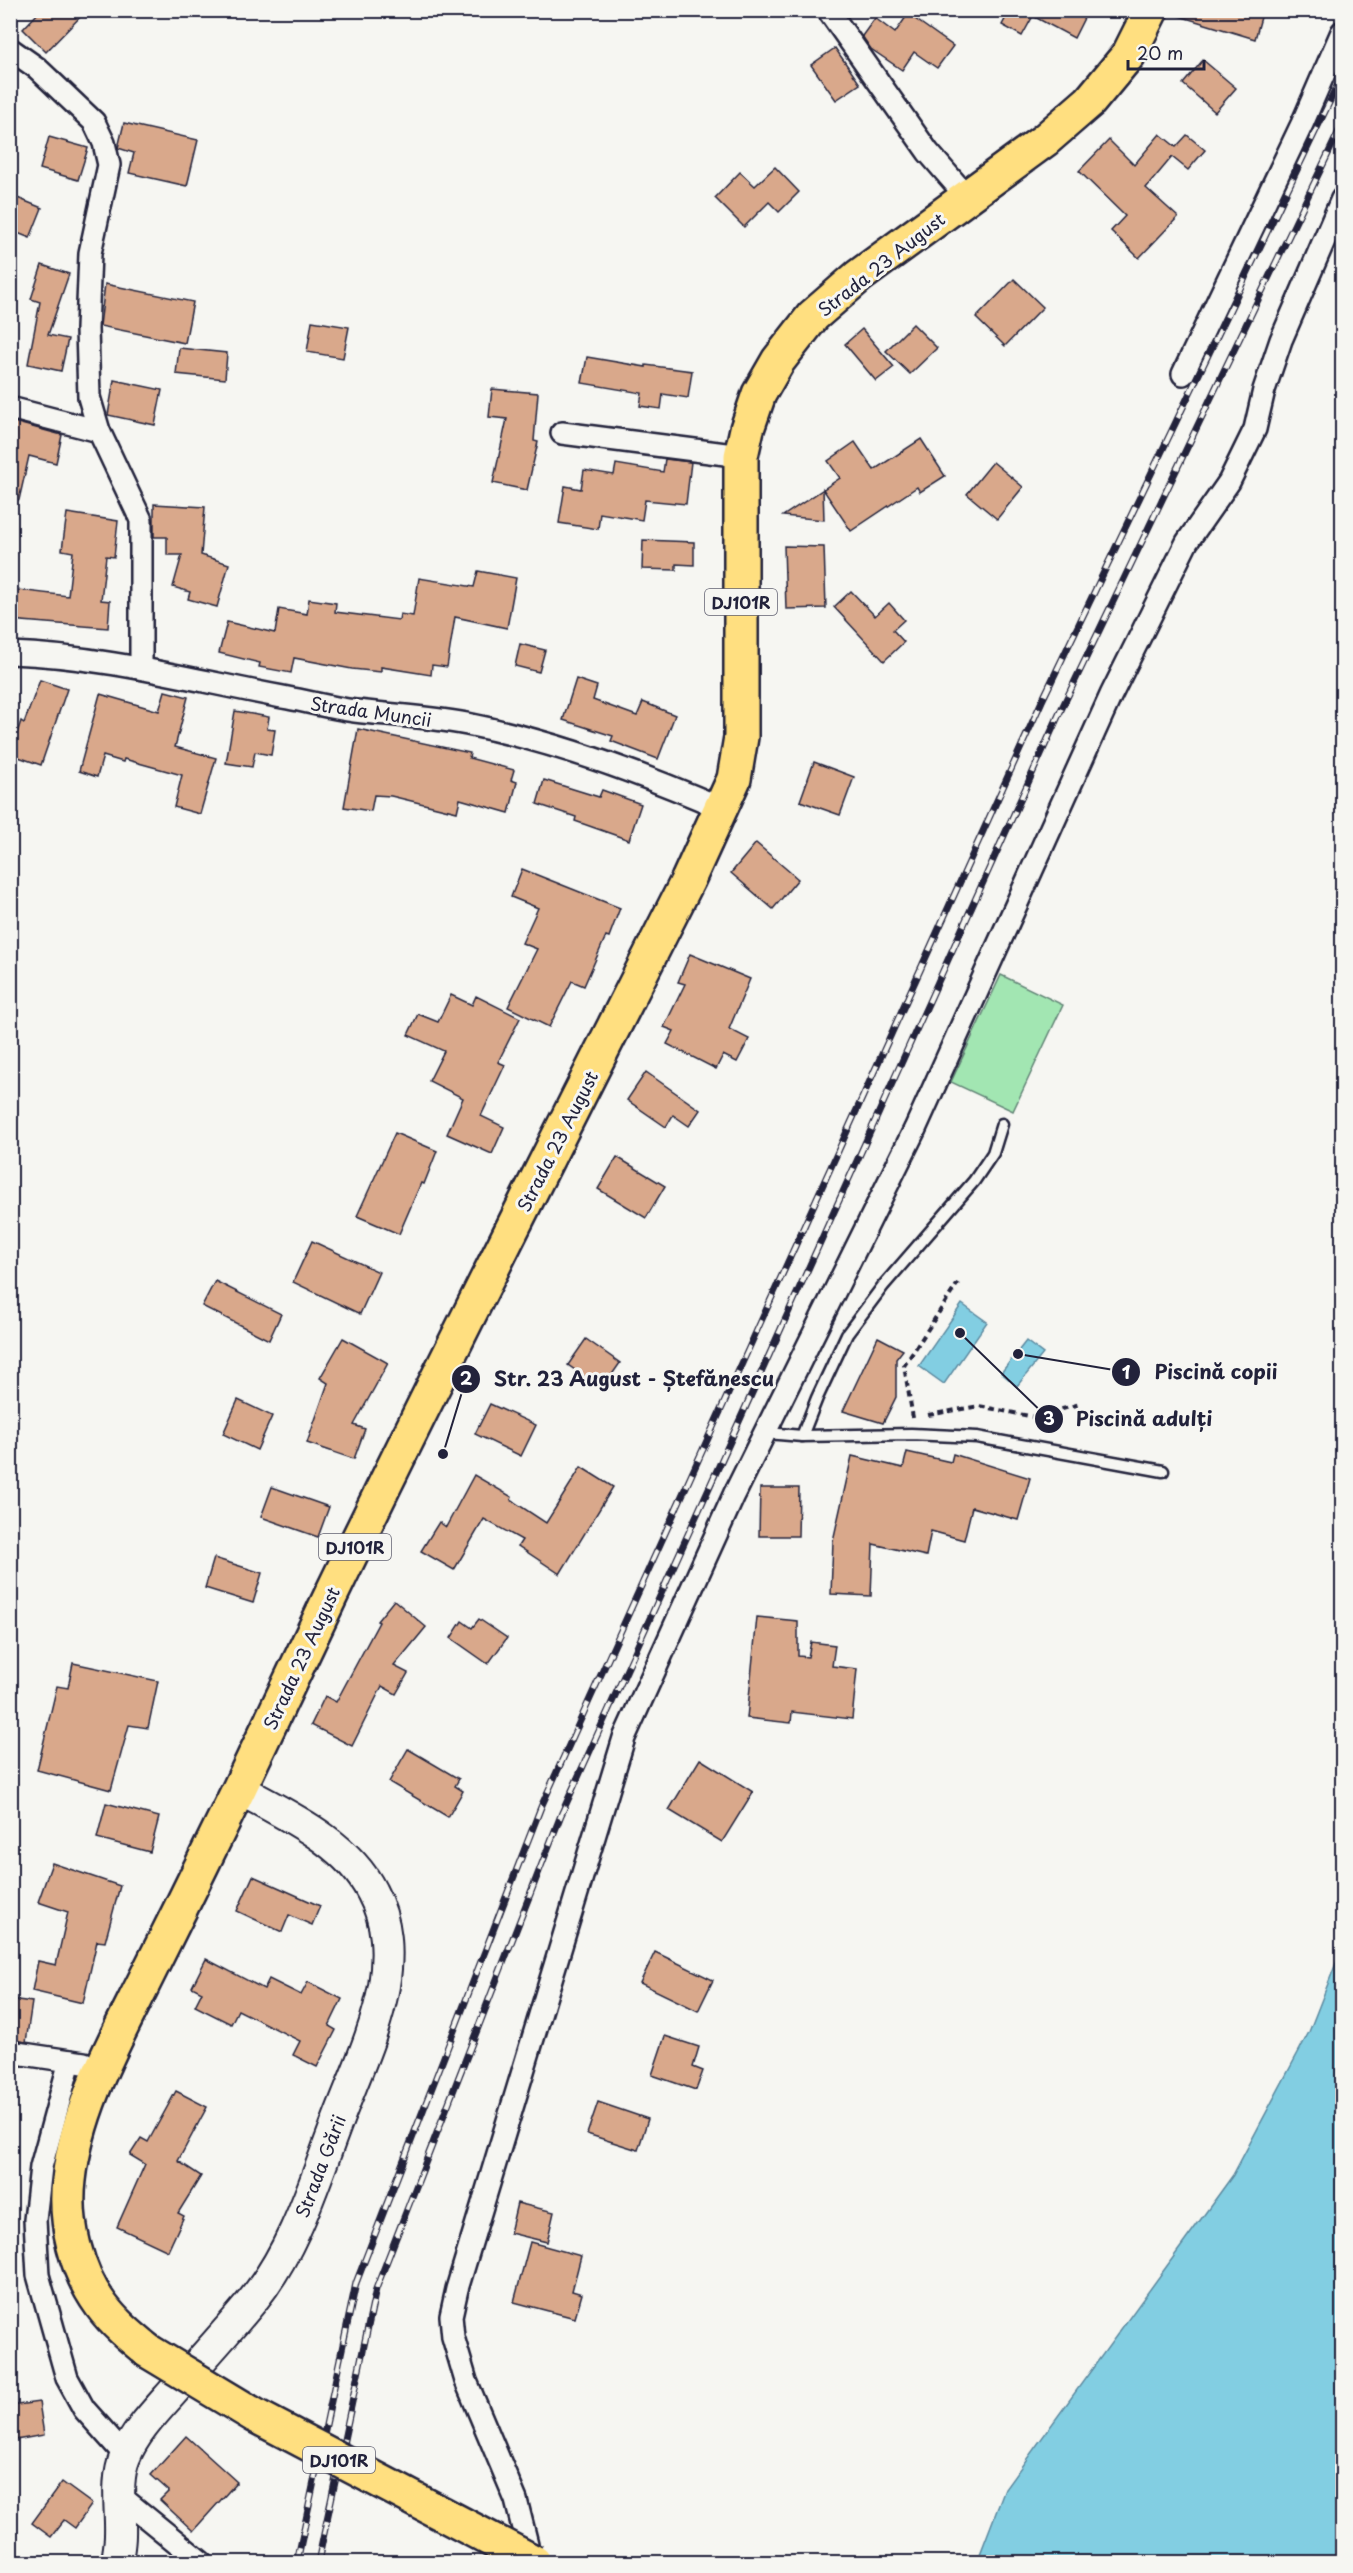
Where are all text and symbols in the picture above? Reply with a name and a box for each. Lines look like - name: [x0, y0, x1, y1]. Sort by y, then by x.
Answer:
- scale bar: [1128, 33, 1204, 71]
- text: 20 m: [1137, 39, 1183, 66]
- street label: Strada 23 August: [812, 206, 950, 322]
- road number: DJ101R: [705, 589, 777, 615]
- street label: Strada Muncii: [309, 689, 433, 733]
- street label: Strada 23 August: [510, 1066, 604, 1216]
- callout: Piscină copii: [1111, 1353, 1290, 1391]
- text: Piscină copii: [1155, 1356, 1278, 1386]
- text: 1: [1122, 1358, 1131, 1385]
- callout: Str. 23 August - Ștefănescu: [451, 1360, 788, 1398]
- text: Str. 23 August - Ștefănescu: [494, 1363, 774, 1393]
- text: 2: [460, 1364, 473, 1391]
- callout: Piscină adulți: [1034, 1400, 1225, 1438]
- text: Piscină adulți: [1076, 1403, 1212, 1433]
- text: 3: [1043, 1404, 1055, 1431]
- road number: DJ101R: [319, 1534, 391, 1560]
- street label: Strada 23 August: [256, 1582, 346, 1734]
- street label: Strada Gării: [288, 2111, 352, 2221]
- road number: DJ101R: [303, 2447, 375, 2473]

